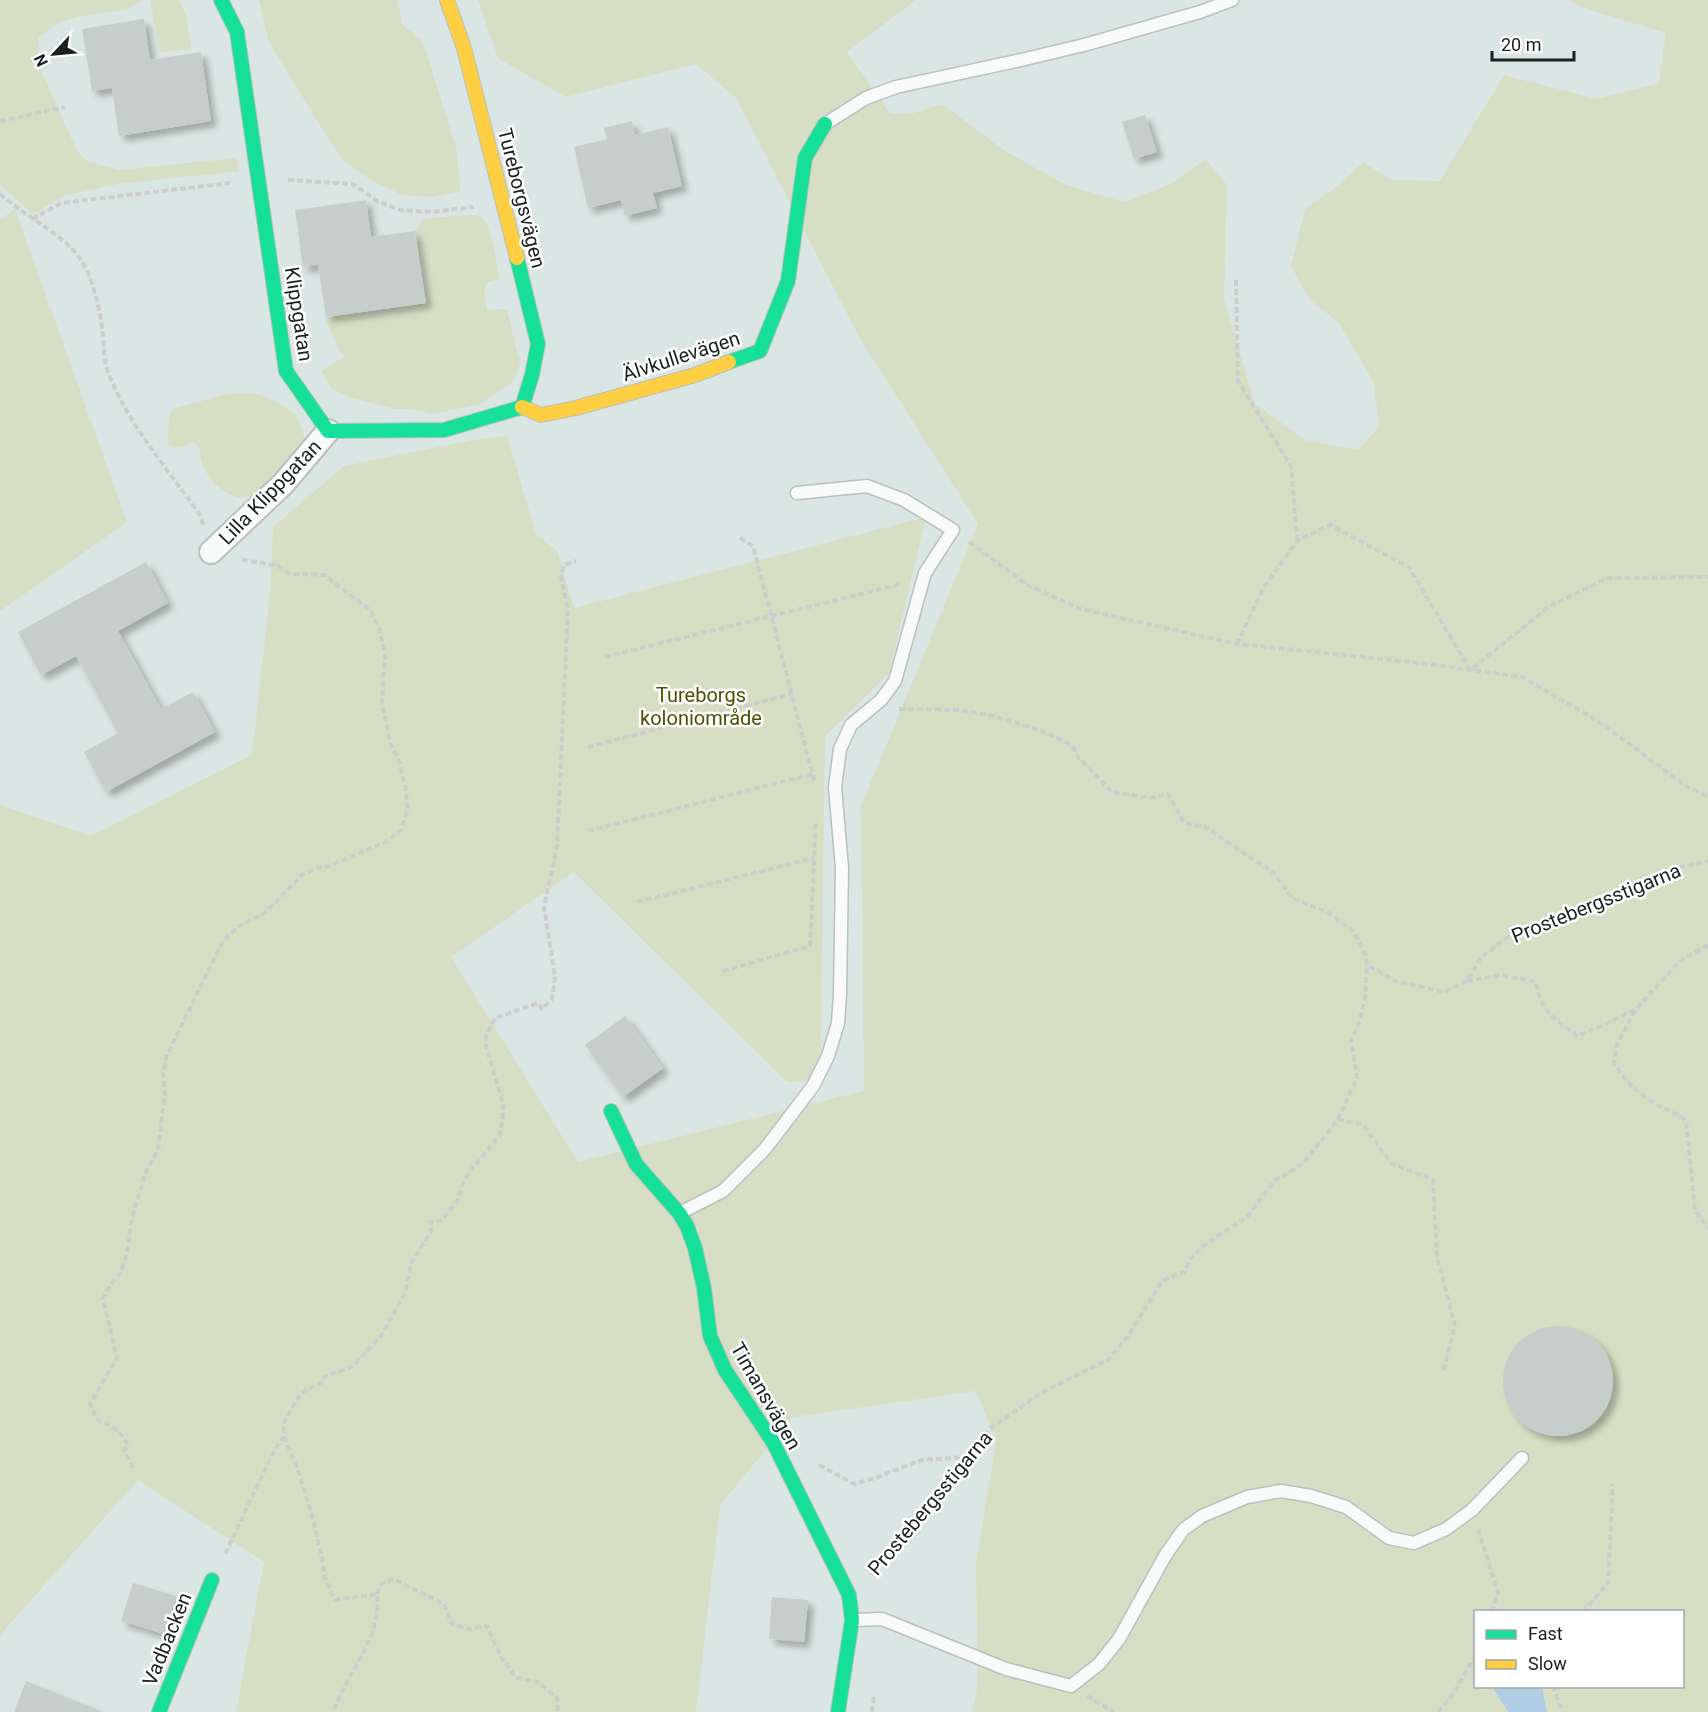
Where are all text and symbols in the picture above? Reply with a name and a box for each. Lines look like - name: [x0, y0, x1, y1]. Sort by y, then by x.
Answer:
- north arrow: [24, 24, 84, 84]
- scale bar: [1492, 24, 1574, 62]
- text: 20 m: [1501, 34, 1541, 55]
- text: N: [30, 51, 52, 70]
- street label: Tureborgsvägen: [493, 126, 551, 270]
- street label: Klippgatan: [280, 265, 318, 363]
- street label: Älvkullevägen: [619, 326, 743, 386]
- street label: Lilla Klippgatan: [214, 435, 326, 549]
- park label: Tureborgs koloniområde: [640, 683, 762, 730]
- street label: Prostebergsstigarna: [1508, 858, 1684, 948]
- street label: Timansvägen: [726, 1338, 806, 1454]
- street label: Prostebergsstigarna: [863, 1426, 997, 1580]
- street label: Vadbacken: [137, 1589, 197, 1689]
- legend: [1474, 1610, 1684, 1688]
- text: Fast: [1528, 1623, 1563, 1644]
- text: Slow: [1528, 1653, 1567, 1674]

